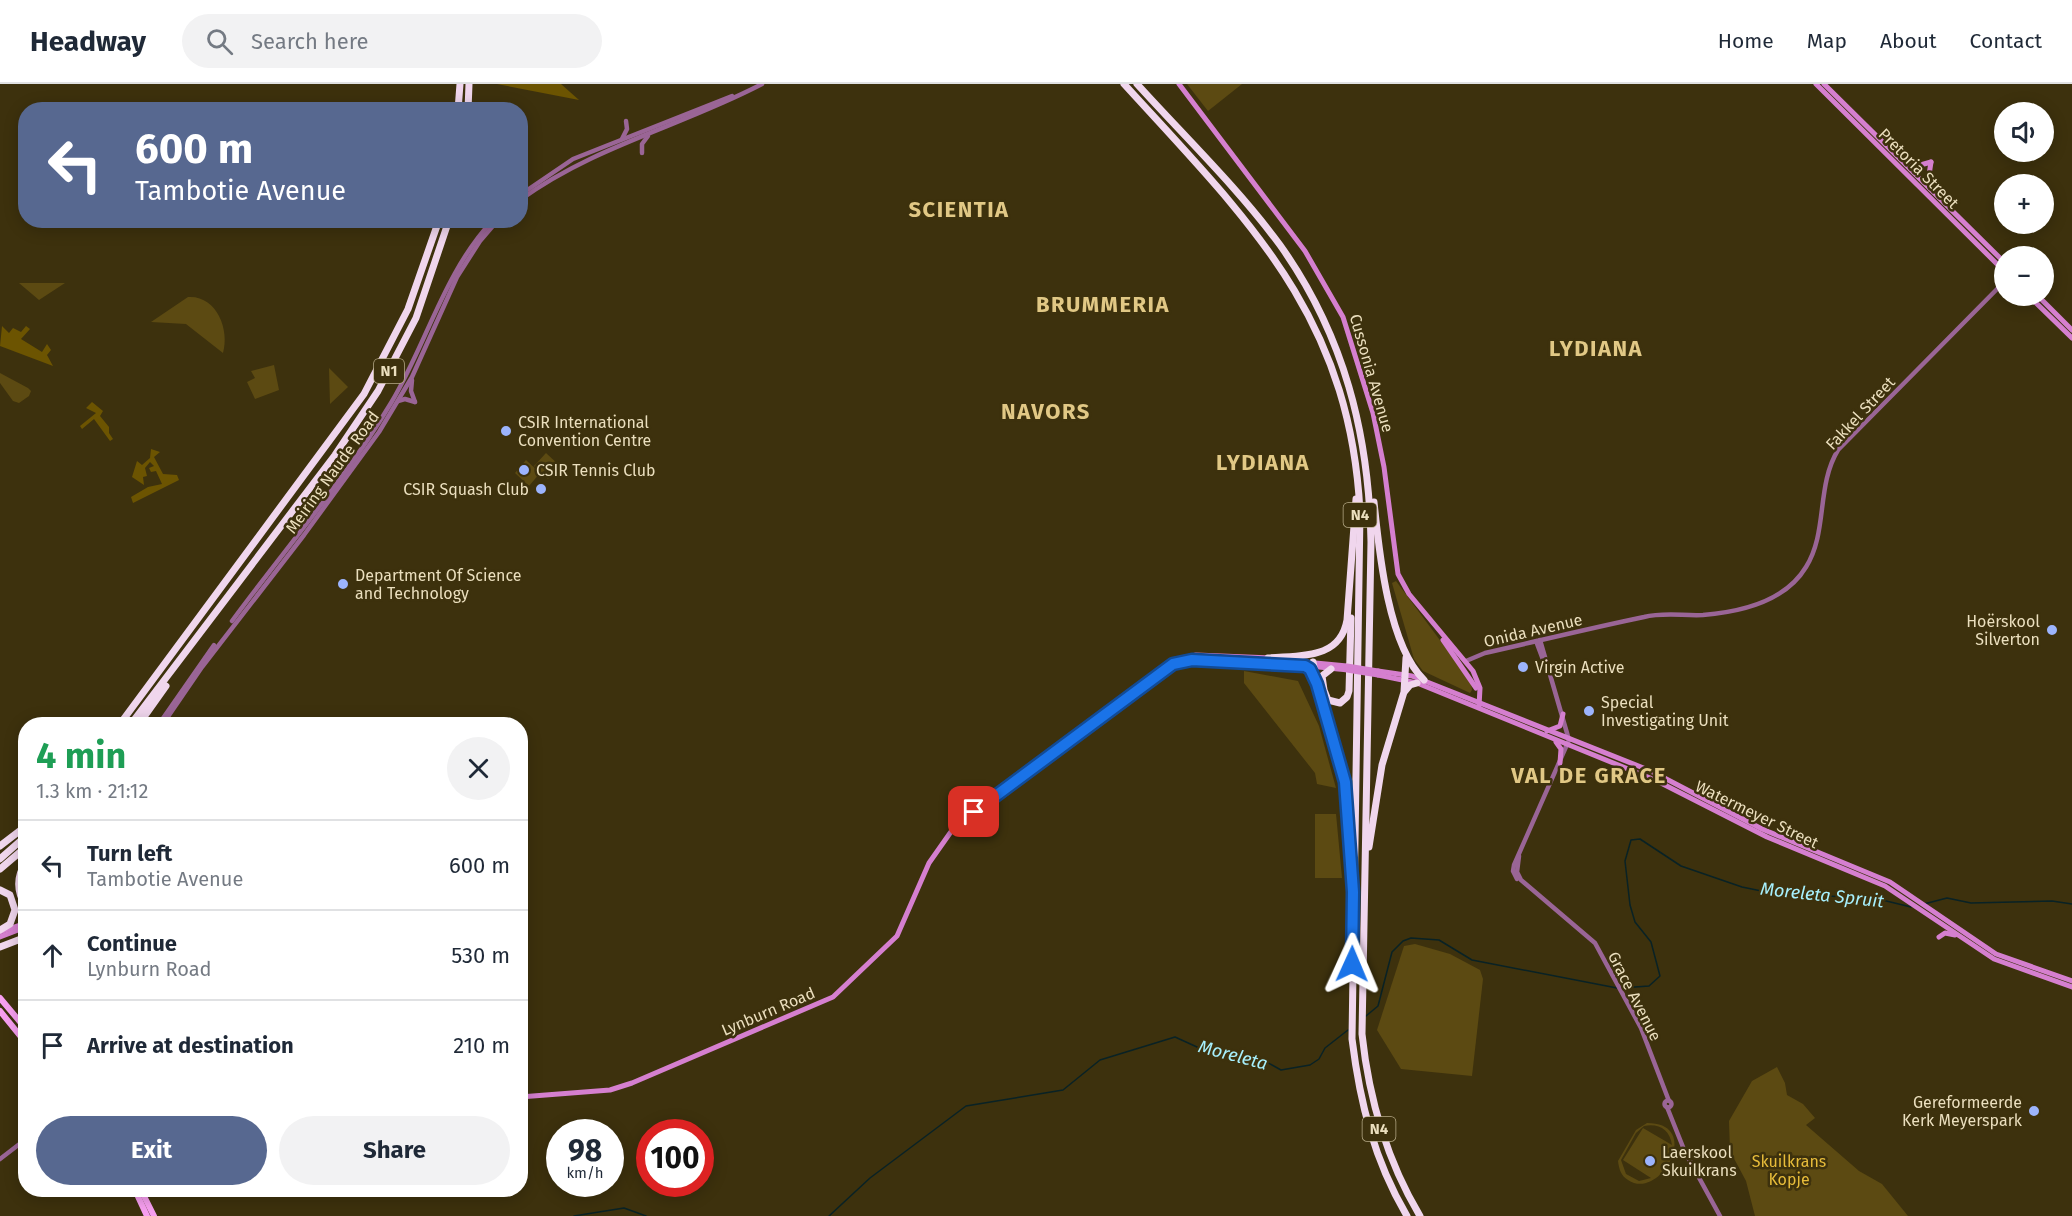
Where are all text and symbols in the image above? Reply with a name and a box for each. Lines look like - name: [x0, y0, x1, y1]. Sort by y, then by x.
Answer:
- search box: [182, 14, 602, 68]
- text: Headway: [30, 25, 146, 58]
- icon: search: [203, 25, 236, 58]
- text: Search here: [251, 28, 369, 55]
- text: Home: [1718, 28, 1774, 54]
- text: Map: [1807, 28, 1847, 54]
- text: About: [1880, 28, 1937, 54]
- text: Contact: [1970, 28, 2042, 54]
- map controls: [1994, 102, 2054, 306]
- button: sound: [1994, 102, 2054, 162]
- text: 600 m: [135, 124, 253, 174]
- street label: Pretoria Street: [1875, 124, 1963, 212]
- icon: left: [36, 126, 114, 204]
- button: +: [1994, 174, 2054, 234]
- text: Tambotie Avenue: [135, 175, 346, 207]
- district label: SCIENTIA: [908, 196, 1010, 223]
- button: −: [1994, 246, 2054, 306]
- district label: BRUMMERIA: [1036, 291, 1170, 318]
- street label: Cussonia Avenue: [1346, 312, 1397, 434]
- district label: LYDIANA: [1549, 335, 1643, 362]
- road number: N1: [374, 359, 404, 383]
- street label: Fakkel Street: [1822, 373, 1899, 454]
- district label: NAVORS: [1001, 398, 1091, 425]
- street label: Meiring Naude Road: [282, 407, 383, 537]
- place label: CSIR International Convention Centre: [518, 413, 651, 450]
- marker: CSIR International Convention Centre: [499, 424, 513, 438]
- district label: LYDIANA: [1216, 449, 1310, 476]
- place label: CSIR Tennis Club: [536, 461, 656, 480]
- marker: CSIR Tennis Club: [517, 463, 531, 477]
- place label: CSIR Squash Club: [403, 480, 529, 499]
- marker: CSIR Squash Club: [534, 482, 548, 496]
- road number: N4: [1344, 503, 1376, 527]
- place label: Department Of Science and Technology: [355, 566, 522, 603]
- marker: Department Of Science and Technology: [336, 577, 350, 591]
- street label: Onida Avenue: [1482, 610, 1584, 651]
- place label: Hoërskool Silverton: [1966, 612, 2040, 649]
- marker: Hoërskool Silverton: [2045, 623, 2059, 637]
- place label: Virgin Active: [1535, 658, 1624, 677]
- marker: Virgin Active: [1516, 660, 1530, 674]
- place label: Special Investigating Unit: [1601, 693, 1729, 730]
- marker: Special Investigating Unit: [1582, 704, 1596, 718]
- text: 4 min: [36, 734, 126, 778]
- button: close: [447, 737, 510, 800]
- district label: VAL DE GRACE: [1510, 762, 1667, 789]
- street label: Watermeyer Street: [1692, 776, 1822, 853]
- text: 1.3 km · 21:12: [36, 779, 148, 803]
- pin: [948, 786, 999, 837]
- icon: arrive: [957, 795, 990, 828]
- text: Turn left: [87, 840, 172, 867]
- icon: left: [36, 849, 69, 882]
- text: 600 m: [449, 852, 510, 879]
- text: Tambotie Avenue: [87, 867, 243, 891]
- water label: Moreleta Spruit: [1759, 878, 1885, 912]
- text: Continue: [87, 930, 177, 957]
- position arrow: [1320, 932, 1384, 996]
- icon: ahead: [36, 939, 69, 972]
- text: 530 m: [451, 942, 510, 969]
- street label: Grace Avenue: [1604, 948, 1665, 1044]
- text: Lynburn Road: [87, 957, 212, 981]
- street label: Lynburn Road: [719, 983, 818, 1040]
- icon: arrive: [36, 1029, 69, 1062]
- text: Arrive at destination: [87, 1032, 294, 1059]
- text: 210 m: [453, 1032, 510, 1059]
- water label: Moreleta: [1196, 1035, 1270, 1075]
- place label: Gereformeerde Kerk Meyerspark: [1902, 1093, 2023, 1130]
- marker: Gereformeerde Kerk Meyerspark: [2027, 1104, 2041, 1118]
- button: Exit: [36, 1116, 267, 1185]
- button: Share: [279, 1116, 510, 1185]
- road number: N4: [1362, 1117, 1396, 1141]
- speed limit sign: 100: [636, 1119, 714, 1197]
- text: 98: [568, 1133, 602, 1169]
- place label: Laerskool Skuilkrans: [1662, 1143, 1737, 1180]
- park label: Skuilkrans Kopje: [1752, 1152, 1826, 1189]
- marker: Laerskool Skuilkrans: [1643, 1154, 1657, 1168]
- text: km/h: [566, 1164, 604, 1182]

